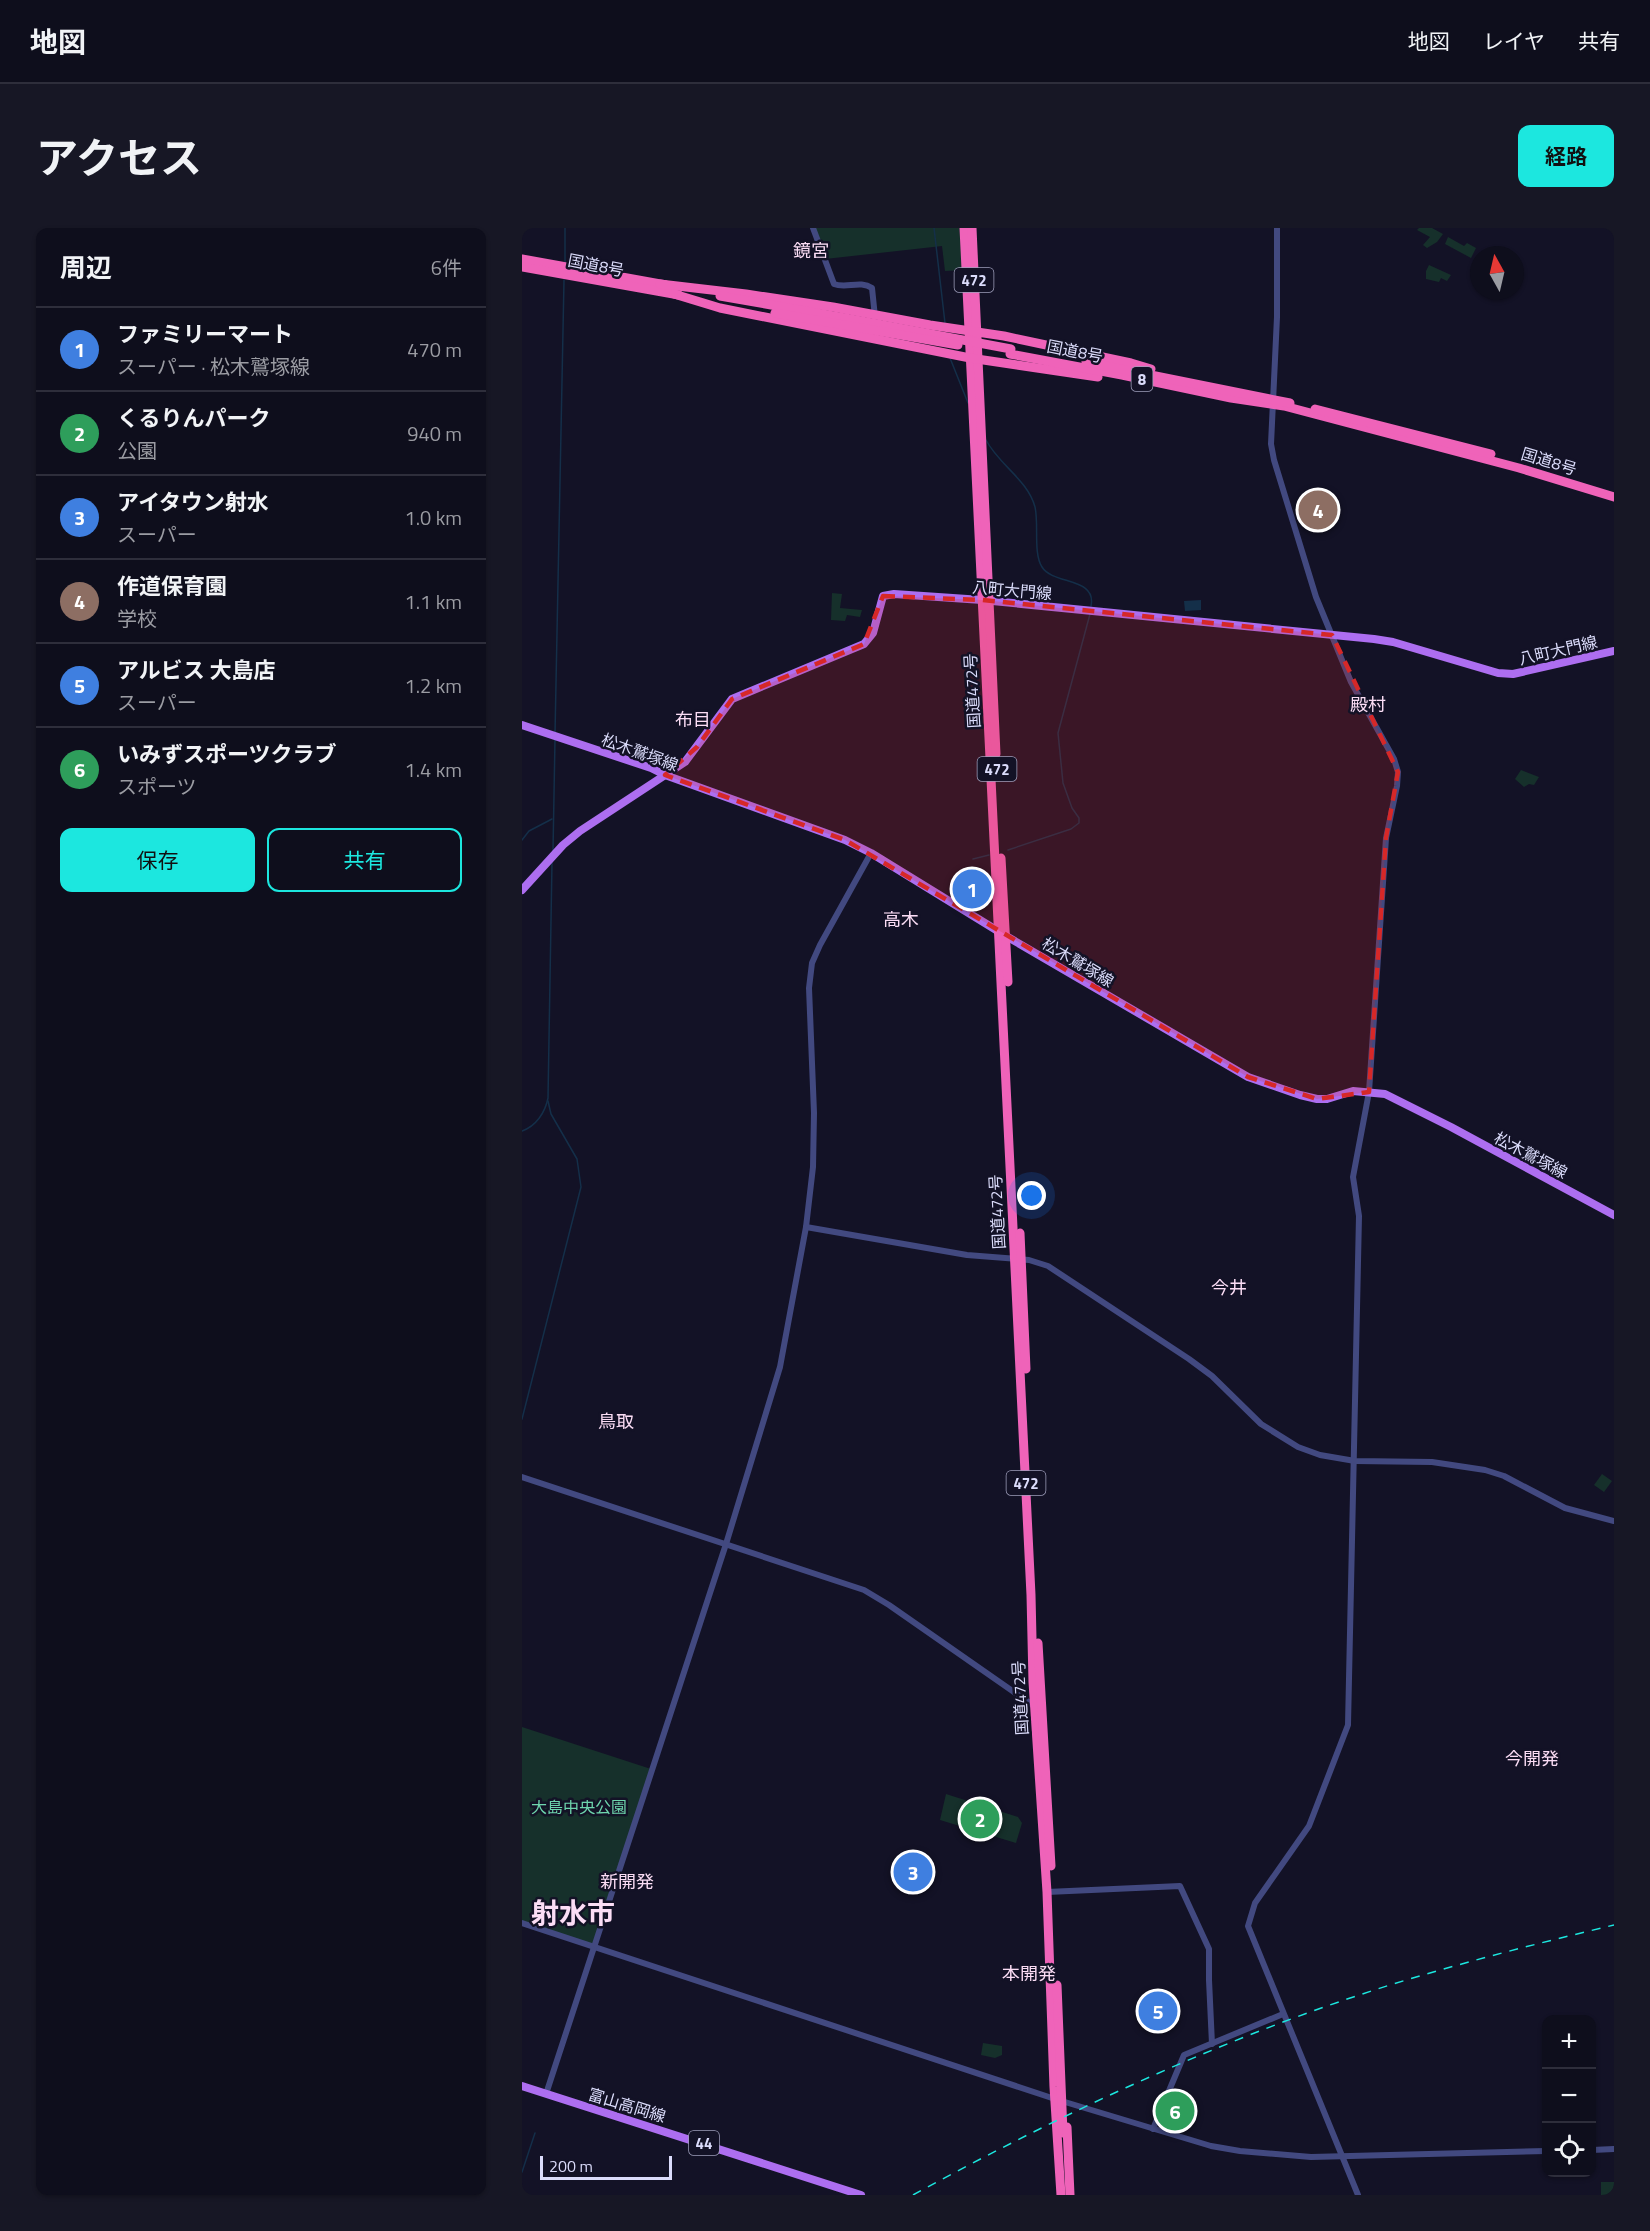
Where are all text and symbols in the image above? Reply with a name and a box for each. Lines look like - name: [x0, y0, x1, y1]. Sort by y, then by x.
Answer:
- text: 地図: [30, 20, 86, 63]
- text: 地図: [1408, 25, 1450, 57]
- text: レイヤ: [1483, 25, 1545, 57]
- text: 共有: [1578, 25, 1620, 57]
- text: アクセス: [36, 125, 202, 189]
- button: 経路: [1518, 125, 1614, 187]
- district label: 鏡宮: [793, 237, 829, 264]
- north arrow: [1470, 246, 1524, 300]
- text: 周辺: [60, 248, 112, 287]
- street label: 国道8号: [566, 248, 626, 282]
- text: 6件: [431, 252, 462, 283]
- road number: 472: [954, 268, 994, 292]
- text: ファミリーマート: [117, 317, 293, 351]
- text: 1: [74, 334, 85, 365]
- text: 470 m: [407, 334, 462, 365]
- street label: 国道8号: [1045, 334, 1105, 368]
- text: スーパー · 松木鷲塚線: [117, 351, 310, 382]
- road number: 8: [1132, 367, 1152, 391]
- text: くるりんパーク: [117, 401, 271, 435]
- text: 2: [74, 418, 85, 449]
- text: 940 m: [407, 418, 462, 449]
- text: 公園: [117, 435, 157, 466]
- street label: 国道8号: [1518, 441, 1580, 481]
- text: アイタウン射水: [117, 485, 269, 519]
- pin: 4: [1298, 488, 1338, 532]
- text: 3: [74, 502, 85, 533]
- text: 1.0 km: [405, 502, 462, 533]
- text: スーパー: [117, 519, 197, 550]
- text: 作道保育園: [117, 569, 227, 603]
- street label: 八町大門線: [971, 575, 1053, 605]
- text: 4: [74, 586, 85, 617]
- text: 1.1 km: [405, 586, 462, 617]
- text: 学校: [117, 603, 157, 634]
- street label: 八町大門線: [1516, 629, 1600, 671]
- text: アルビス 大島店: [117, 653, 276, 687]
- street label: 国道472号: [958, 653, 986, 729]
- text: 5: [74, 670, 85, 701]
- text: 1.2 km: [405, 670, 462, 701]
- text: スーパー: [117, 687, 197, 718]
- district label: 殿村: [1350, 691, 1386, 718]
- district label: 布目: [675, 706, 711, 733]
- street label: 松木鷲塚線: [598, 727, 682, 777]
- text: いみずスポーツクラブ: [117, 737, 337, 771]
- text: 6: [74, 754, 85, 785]
- text: 1.4 km: [405, 754, 462, 785]
- road number: 472: [978, 757, 1016, 781]
- text: スポーツ: [117, 771, 197, 802]
- button: 保存: [60, 828, 255, 892]
- button: 共有: [267, 828, 462, 892]
- pin: 1: [952, 866, 992, 912]
- district label: 高木: [883, 906, 919, 933]
- street label: 松木鷲塚線: [1038, 931, 1118, 993]
- street label: 松木鷲塚線: [1490, 1126, 1572, 1184]
- street label: 国道472号: [983, 1174, 1011, 1250]
- your location: [1017, 1181, 1046, 1210]
- district label: 今井: [1211, 1274, 1247, 1301]
- district label: 鳥取: [598, 1408, 634, 1435]
- road number: 472: [1006, 1471, 1046, 1495]
- street label: 国道472号: [1006, 1660, 1034, 1736]
- district label: 今開発: [1505, 1745, 1559, 1772]
- park label: 大島中央公園: [531, 1795, 627, 1819]
- pin: 2: [960, 1796, 1000, 1842]
- pin: 3: [894, 1850, 932, 1894]
- district label: 新開発: [600, 1868, 654, 1895]
- district label: 射水市: [531, 1891, 615, 1934]
- district label: 本開発: [1002, 1960, 1056, 1987]
- pin: 5: [1138, 1988, 1178, 2034]
- map controls: [1542, 2015, 1596, 2177]
- button: +: [1542, 2015, 1596, 2069]
- button: −: [1542, 2069, 1596, 2123]
- street label: 富山高岡線: [585, 2082, 669, 2128]
- pin: 6: [1156, 2088, 1194, 2134]
- button: locate: [1542, 2123, 1596, 2177]
- road number: 44: [689, 2131, 719, 2155]
- scale bar: [540, 2153, 672, 2180]
- text: 200 m: [549, 2154, 593, 2178]

